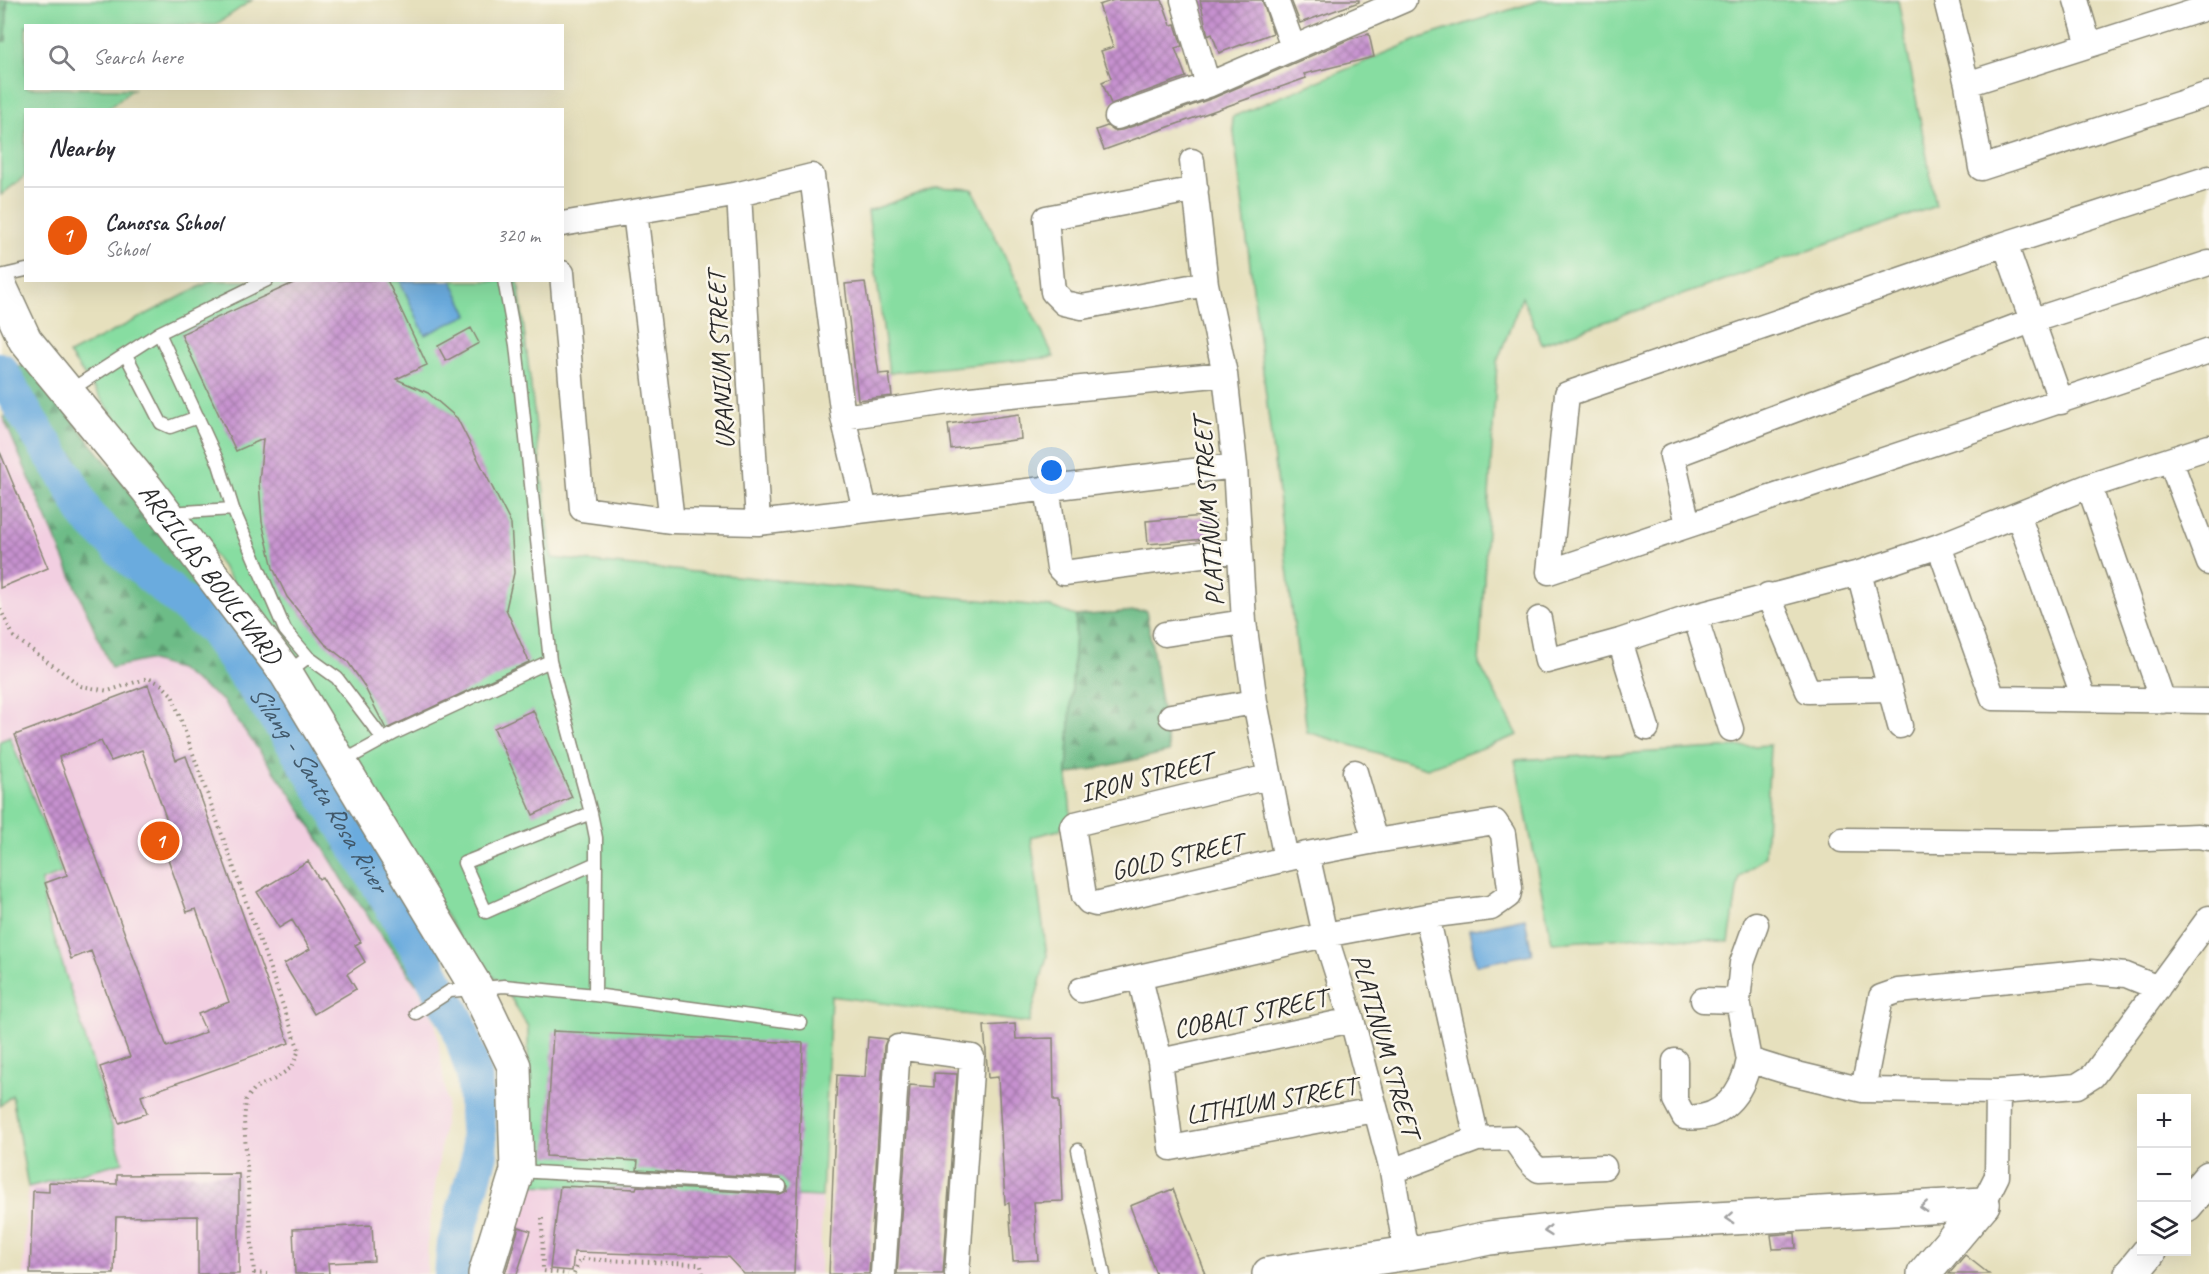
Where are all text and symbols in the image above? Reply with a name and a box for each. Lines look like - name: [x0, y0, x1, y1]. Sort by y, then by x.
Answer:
- search box: [24, 24, 564, 90]
- icon: search: [45, 41, 78, 74]
- text: Search here: [93, 43, 183, 71]
- text: Nearby: [48, 131, 113, 164]
- text: Canossa School: [105, 209, 222, 237]
- text: 1: [63, 223, 72, 248]
- text: 320 m: [497, 223, 540, 248]
- text: School: [105, 237, 148, 262]
- street label: URANIUM STREET: [699, 265, 742, 450]
- street label: PLATINUM STREET: [1185, 410, 1232, 607]
- your location: [1037, 456, 1066, 485]
- street label: ARCILLAS BOULEVARD: [132, 477, 290, 672]
- water label: Silang - Santa Rosa River: [242, 678, 398, 901]
- street label: IRON STREET: [1077, 743, 1222, 810]
- pin: 1: [140, 818, 180, 864]
- street label: GOLD STREET: [1108, 824, 1251, 888]
- street label: PLATINUM STREET: [1344, 950, 1429, 1147]
- street label: COBALT STREET: [1171, 980, 1336, 1046]
- street label: LITHIUM STREET: [1183, 1068, 1365, 1132]
- map controls: [2137, 1094, 2191, 1256]
- button: +: [2137, 1094, 2191, 1148]
- button: −: [2137, 1148, 2191, 1202]
- one-way arrow: [1920, 1201, 1929, 1214]
- button: layers: [2137, 1202, 2191, 1256]
- one-way arrow: [1725, 1211, 1734, 1224]
- one-way arrow: [1544, 1225, 1553, 1237]

